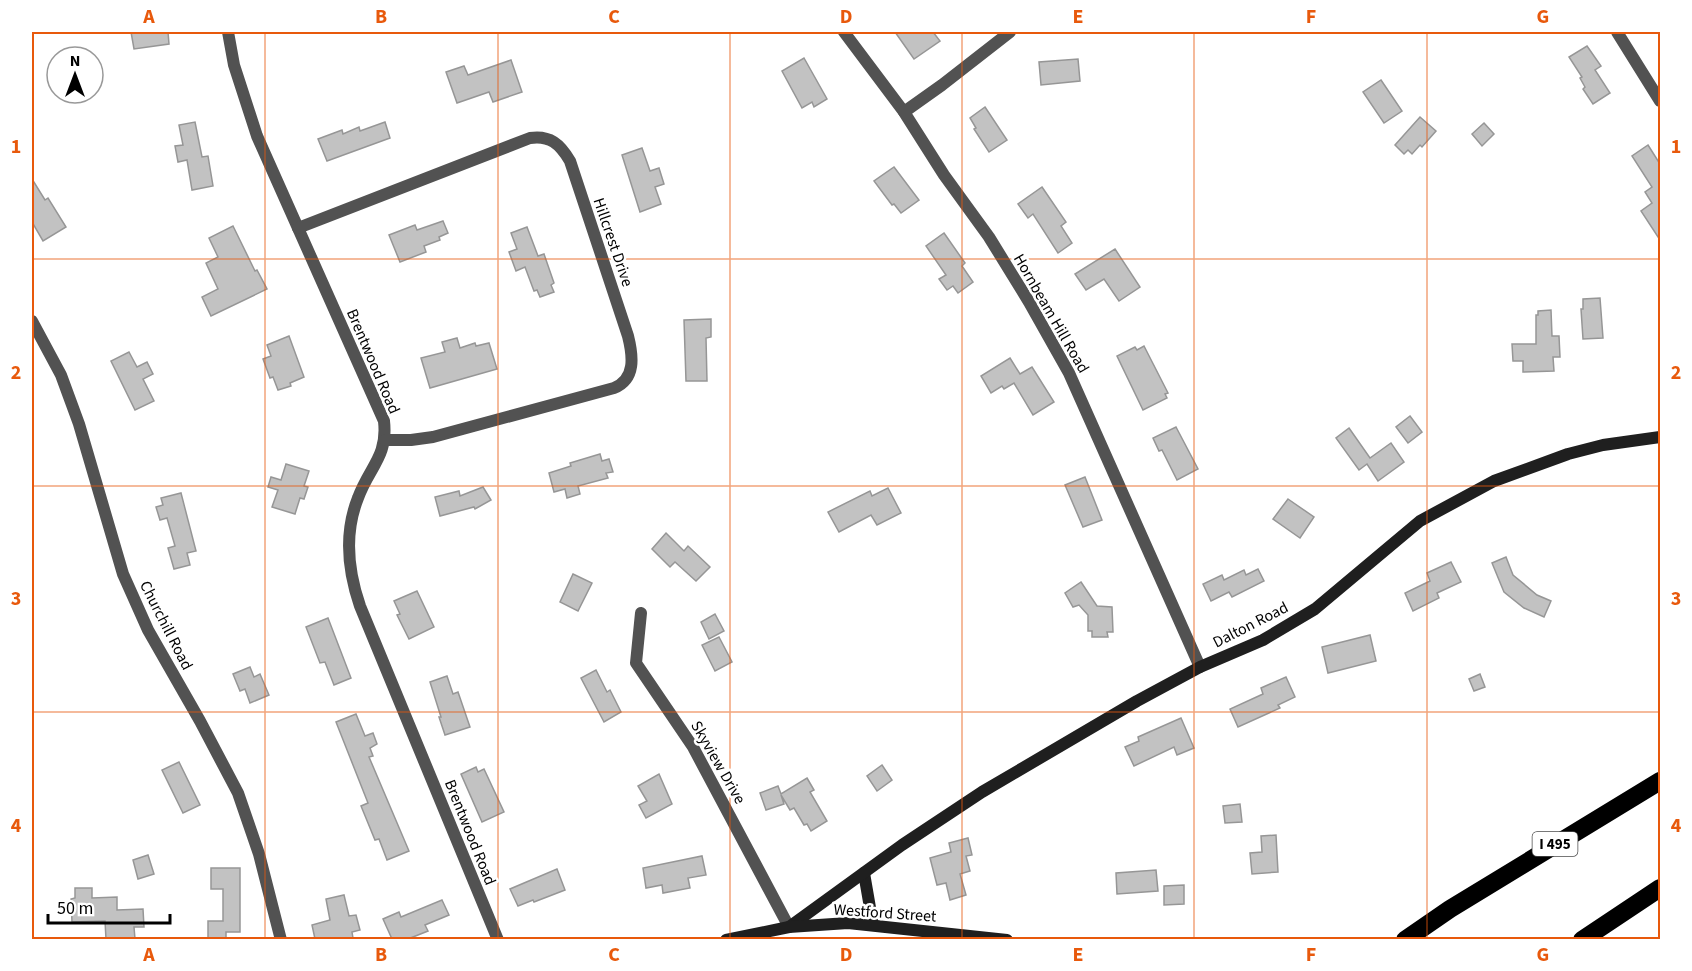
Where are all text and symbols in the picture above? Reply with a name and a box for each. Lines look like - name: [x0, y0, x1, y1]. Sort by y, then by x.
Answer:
- text: A: [142, 3, 155, 31]
- text: B: [375, 3, 387, 31]
- text: C: [608, 3, 620, 31]
- text: D: [840, 3, 852, 31]
- text: E: [1073, 3, 1083, 31]
- text: F: [1306, 3, 1316, 31]
- text: G: [1537, 3, 1549, 31]
- north arrow: [45, 45, 105, 105]
- text: N: [70, 50, 80, 72]
- text: 1: [11, 133, 21, 161]
- text: 1: [1671, 133, 1681, 161]
- street label: Hillcrest Drive: [588, 195, 639, 290]
- street label: Hornbeam Hill Road: [1008, 250, 1094, 377]
- street label: Brentwood Road: [341, 305, 405, 417]
- text: 2: [11, 359, 21, 387]
- text: 2: [1671, 359, 1681, 387]
- street label: Churchill Road: [134, 577, 198, 674]
- text: 3: [11, 585, 21, 613]
- text: 3: [1671, 585, 1681, 613]
- street label: Dalton Road: [1209, 596, 1292, 653]
- street label: Skyview Drive: [685, 717, 751, 808]
- street label: Brentwood Road: [439, 776, 501, 888]
- text: 4: [11, 812, 22, 840]
- text: 4: [1671, 812, 1682, 840]
- road number: I 495: [1532, 832, 1578, 856]
- scale bar: [48, 887, 170, 925]
- text: 50 m: [57, 896, 93, 921]
- street label: Westford Street: [833, 898, 938, 928]
- text: A: [142, 941, 155, 969]
- text: B: [375, 941, 387, 969]
- text: C: [608, 941, 620, 969]
- text: D: [840, 941, 852, 969]
- text: E: [1073, 941, 1083, 969]
- text: F: [1306, 941, 1316, 969]
- text: G: [1537, 941, 1549, 969]

